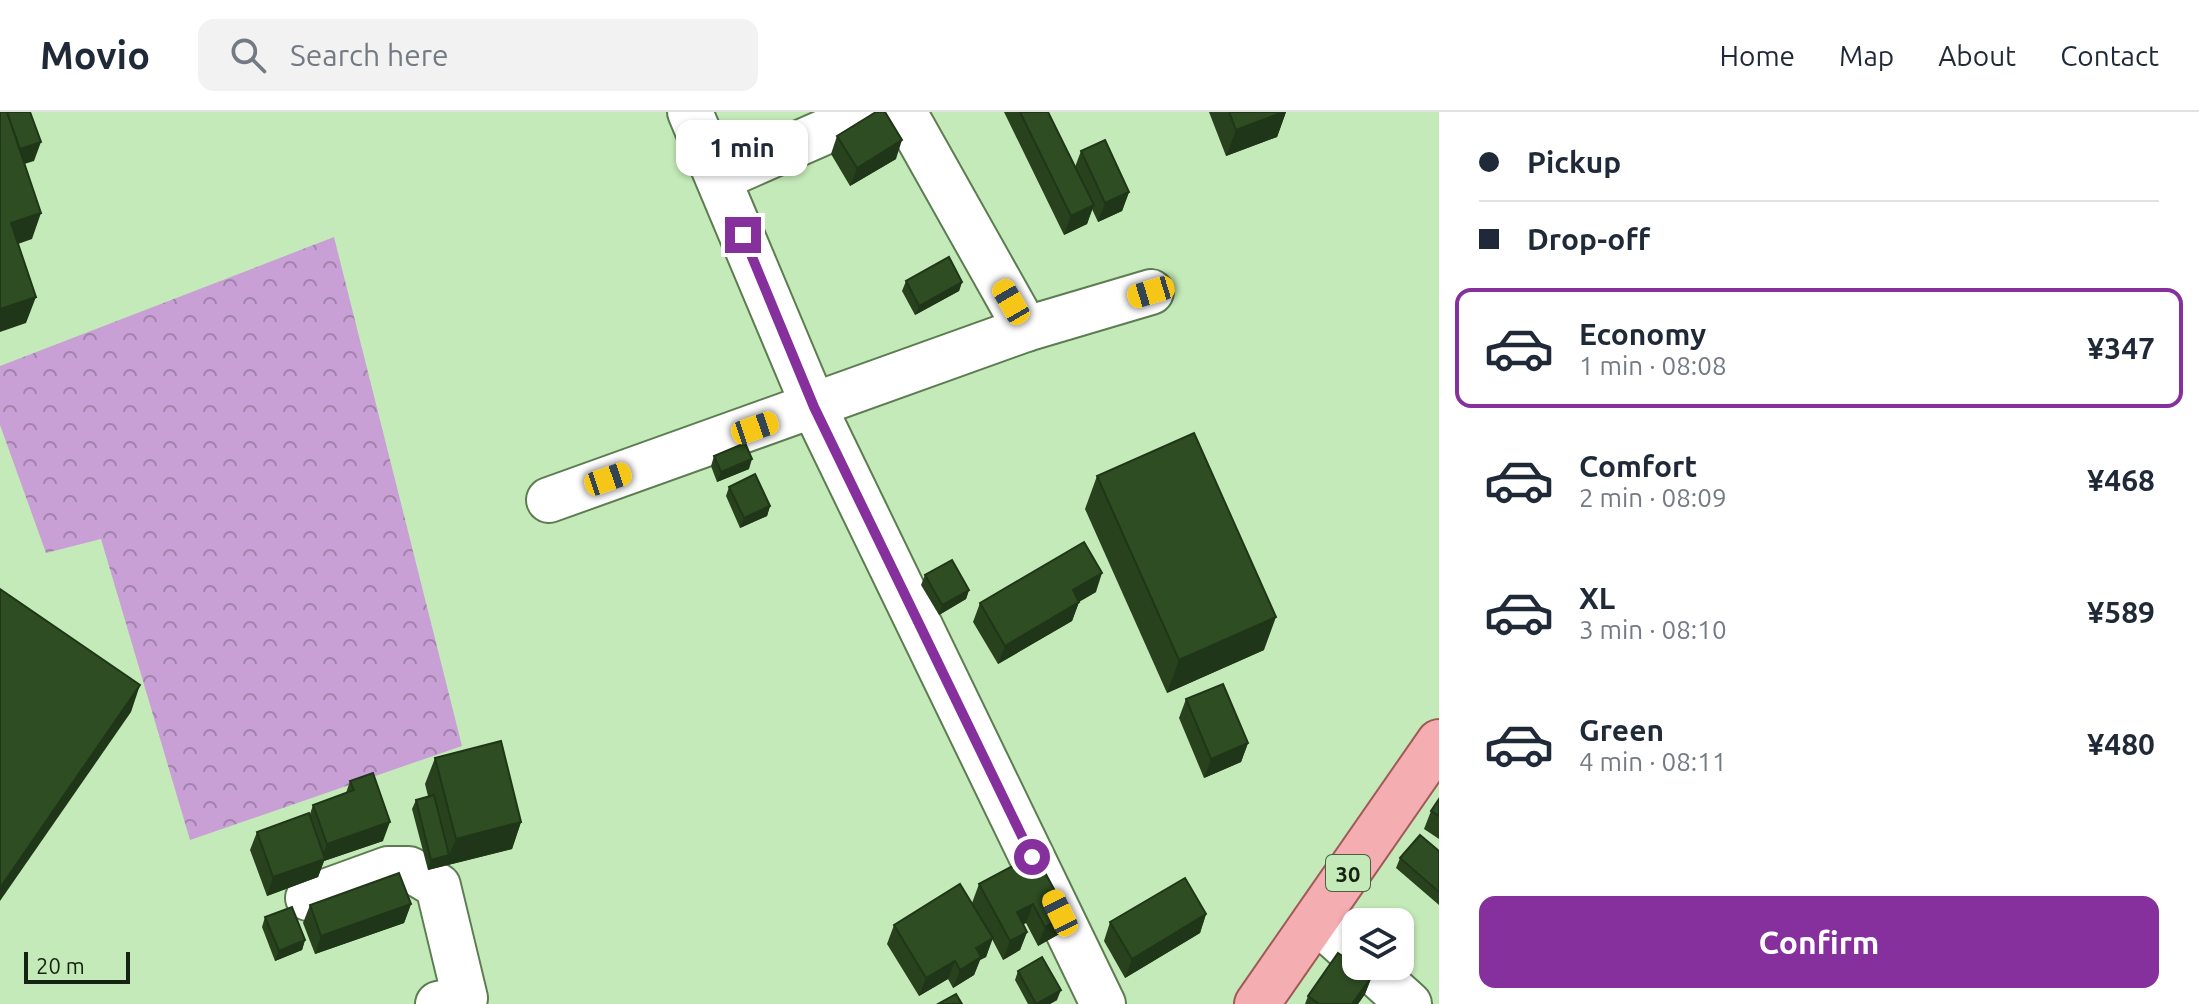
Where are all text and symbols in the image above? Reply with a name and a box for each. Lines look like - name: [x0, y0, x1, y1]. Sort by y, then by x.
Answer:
- search box: [198, 19, 758, 91]
- icon: search: [226, 33, 270, 77]
- text: Movio: [40, 34, 150, 76]
- text: Search here: [290, 38, 449, 72]
- text: Home: [1720, 40, 1795, 71]
- text: Map: [1839, 40, 1894, 71]
- text: About: [1938, 40, 2016, 71]
- text: Contact: [2060, 40, 2159, 71]
- callout: 1 min: [677, 119, 809, 175]
- text: 1 min: [709, 133, 775, 162]
- text: Pickup: [1527, 145, 1621, 179]
- route end: [725, 217, 761, 253]
- text: Drop-off: [1527, 222, 1650, 256]
- car: [1125, 274, 1177, 310]
- car: [989, 275, 1033, 329]
- icon: car: [1483, 312, 1555, 384]
- text: Economy: [1579, 317, 1706, 351]
- text: ¥347: [2087, 331, 2155, 365]
- text: 1 min · 08:08: [1579, 351, 1727, 380]
- car: [728, 409, 782, 447]
- icon: car: [1483, 444, 1555, 516]
- text: Comfort: [1579, 449, 1697, 483]
- car: [581, 460, 635, 498]
- text: ¥468: [2087, 463, 2155, 497]
- text: 2 min · 08:09: [1579, 483, 1727, 512]
- icon: car: [1483, 576, 1555, 648]
- text: XL: [1579, 581, 1615, 615]
- text: ¥589: [2087, 595, 2155, 629]
- text: 3 min · 08:10: [1579, 615, 1727, 644]
- icon: car: [1483, 708, 1555, 780]
- text: Green: [1579, 713, 1664, 747]
- text: ¥480: [2087, 727, 2155, 761]
- text: 4 min · 08:11: [1579, 747, 1727, 776]
- route start: [1014, 839, 1050, 875]
- road number: 30: [1326, 855, 1370, 891]
- car: [1039, 886, 1081, 940]
- button: Confirm: [1479, 896, 2159, 988]
- map controls: [1342, 908, 1414, 980]
- button: layers: [1342, 908, 1414, 980]
- scale bar: [24, 948, 130, 984]
- text: 20 m: [36, 953, 85, 978]

